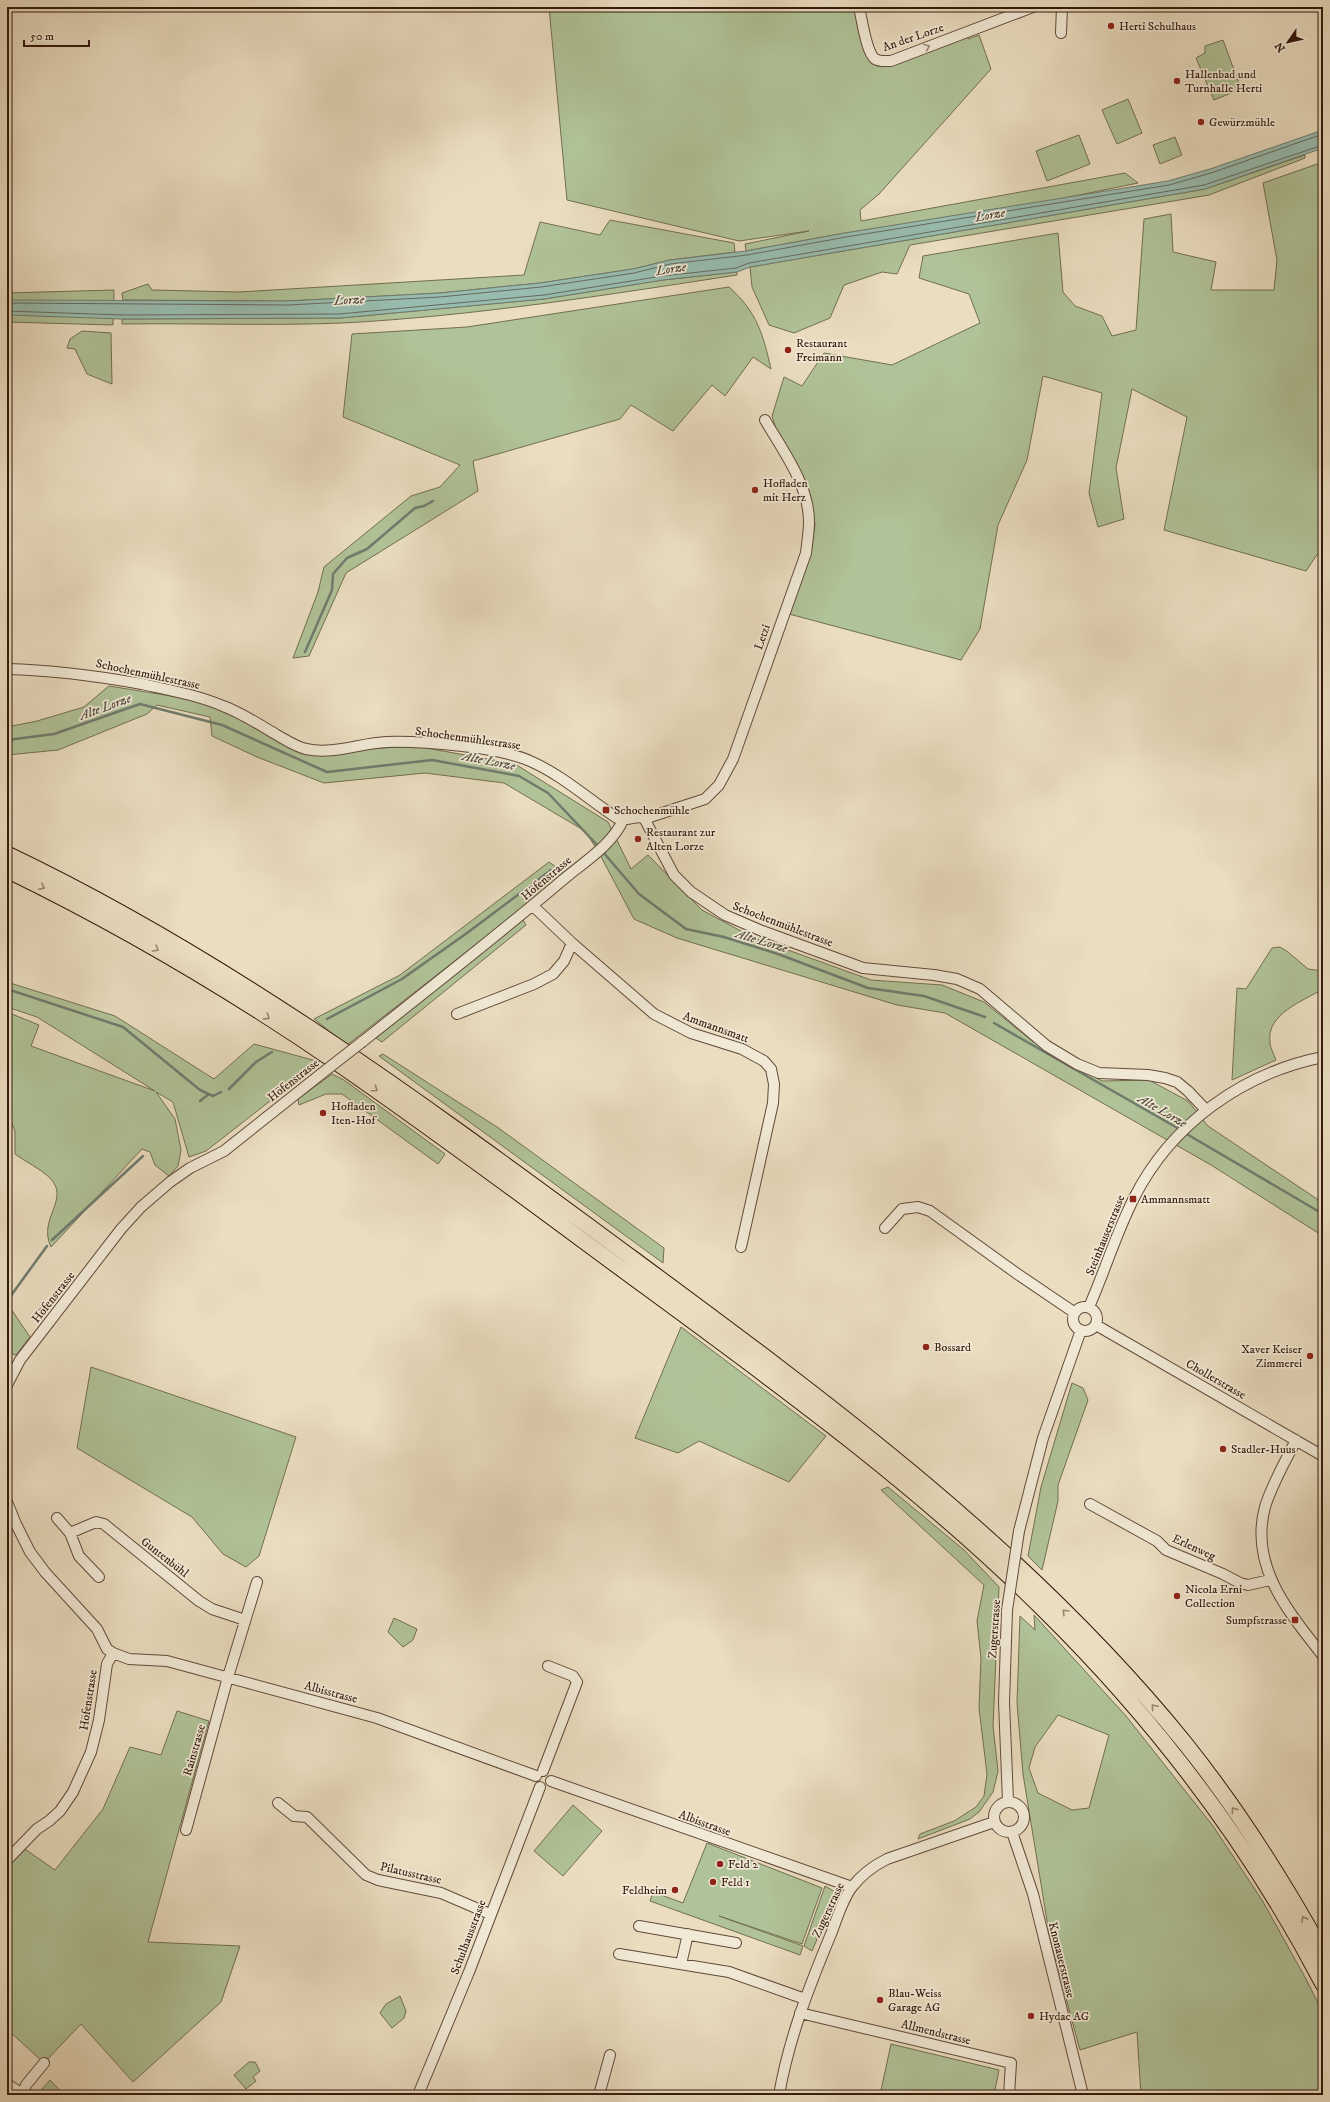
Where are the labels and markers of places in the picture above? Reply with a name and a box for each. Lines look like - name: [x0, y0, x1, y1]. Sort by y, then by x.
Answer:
- place label: Herti Schulhaus: [1119, 19, 1196, 34]
- marker: Herti Schulhaus: [1106, 21, 1116, 31]
- place label: Hallenbad und Turnhalle Herti: [1185, 67, 1262, 96]
- marker: Hallenbad und Turnhalle Herti: [1172, 76, 1182, 86]
- place label: Gewürzmühle: [1209, 115, 1275, 130]
- marker: Gewürzmühle: [1196, 117, 1206, 127]
- place label: Restaurant Freimann: [796, 336, 847, 365]
- marker: Restaurant Freimann: [783, 345, 793, 355]
- place label: Hofladen mit Herz: [763, 476, 809, 505]
- marker: Hofladen mit Herz: [750, 485, 760, 495]
- place label: Schochenmühle: [614, 803, 690, 818]
- marker: Schochenmühle: [601, 805, 611, 815]
- place label: Restaurant zur Alten Lorze: [646, 825, 716, 854]
- marker: Restaurant zur Alten Lorze: [633, 834, 643, 844]
- place label: Hofladen Iten-Hof: [331, 1099, 377, 1128]
- marker: Hofladen Iten-Hof: [318, 1108, 328, 1118]
- place label: Ammannsmatt: [1141, 1192, 1210, 1207]
- marker: Ammannsmatt: [1128, 1194, 1138, 1204]
- place label: Bossard: [934, 1340, 971, 1355]
- marker: Bossard: [921, 1342, 931, 1352]
- place label: Xaver Keiser Zimmerei: [1241, 1342, 1303, 1371]
- marker: Xaver Keiser Zimmerei: [1305, 1351, 1315, 1361]
- place label: Stadler-Huus: [1231, 1442, 1296, 1457]
- marker: Stadler-Huus: [1218, 1444, 1228, 1454]
- place label: Nicola Erni Collection: [1185, 1582, 1242, 1611]
- marker: Nicola Erni Collection: [1172, 1591, 1182, 1601]
- place label: Sumpfstrasse: [1226, 1613, 1287, 1628]
- marker: Sumpfstrasse: [1290, 1615, 1300, 1625]
- place label: Feld 2: [728, 1857, 758, 1872]
- marker: Feld 2: [715, 1859, 725, 1869]
- place label: Feld 1: [721, 1875, 750, 1890]
- marker: Feld 1: [708, 1877, 718, 1887]
- place label: Feldheim: [622, 1883, 667, 1898]
- marker: Feldheim: [670, 1885, 680, 1895]
- place label: Blau-Weiss Garage AG: [888, 1986, 941, 2015]
- marker: Blau-Weiss Garage AG: [875, 1995, 885, 2005]
- place label: Hydac AG: [1039, 2009, 1090, 2024]
- marker: Hydac AG: [1026, 2011, 1036, 2021]

